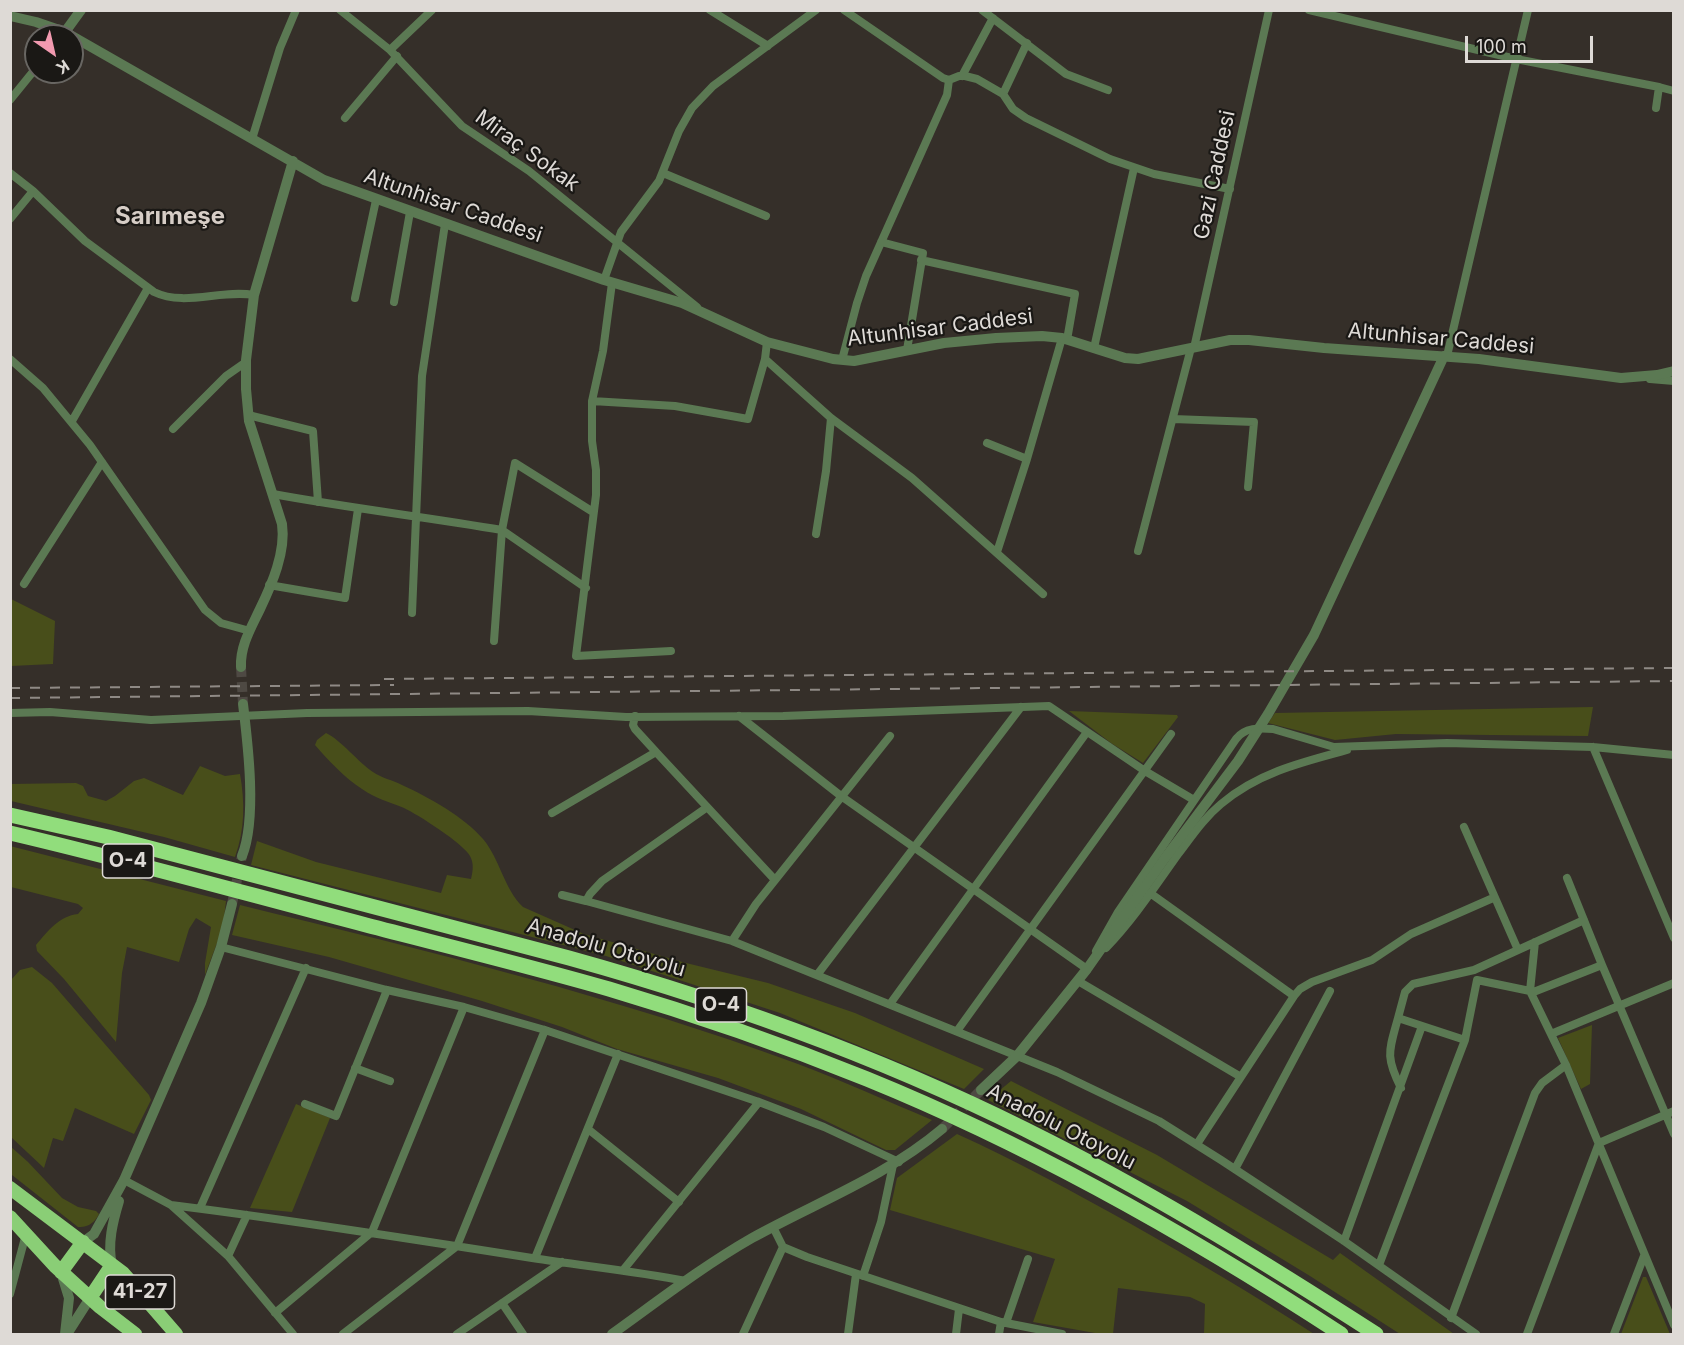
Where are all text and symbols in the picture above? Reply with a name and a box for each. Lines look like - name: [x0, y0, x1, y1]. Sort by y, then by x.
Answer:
- north arrow: [24, 24, 84, 84]
- scale bar: [1468, 24, 1596, 62]
- text: 100 m: [1476, 36, 1527, 57]
- text: K: [53, 56, 73, 79]
- street label: Miraç Sokak: [470, 105, 584, 197]
- street label: Gazi Caddesi: [1189, 108, 1241, 242]
- street label: Altunhisar Caddesi: [360, 164, 546, 248]
- district label: Sarımeşe: [115, 203, 225, 231]
- street label: Altunhisar Caddesi: [846, 304, 1034, 352]
- street label: Altunhisar Caddesi: [1347, 318, 1535, 360]
- road number: O-4: [102, 844, 154, 878]
- street label: Anadolu Otoyolu: [524, 913, 688, 983]
- road number: O-4: [696, 988, 746, 1022]
- street label: Anadolu Otoyolu: [982, 1079, 1140, 1175]
- road number: 41-27: [106, 1275, 174, 1309]

